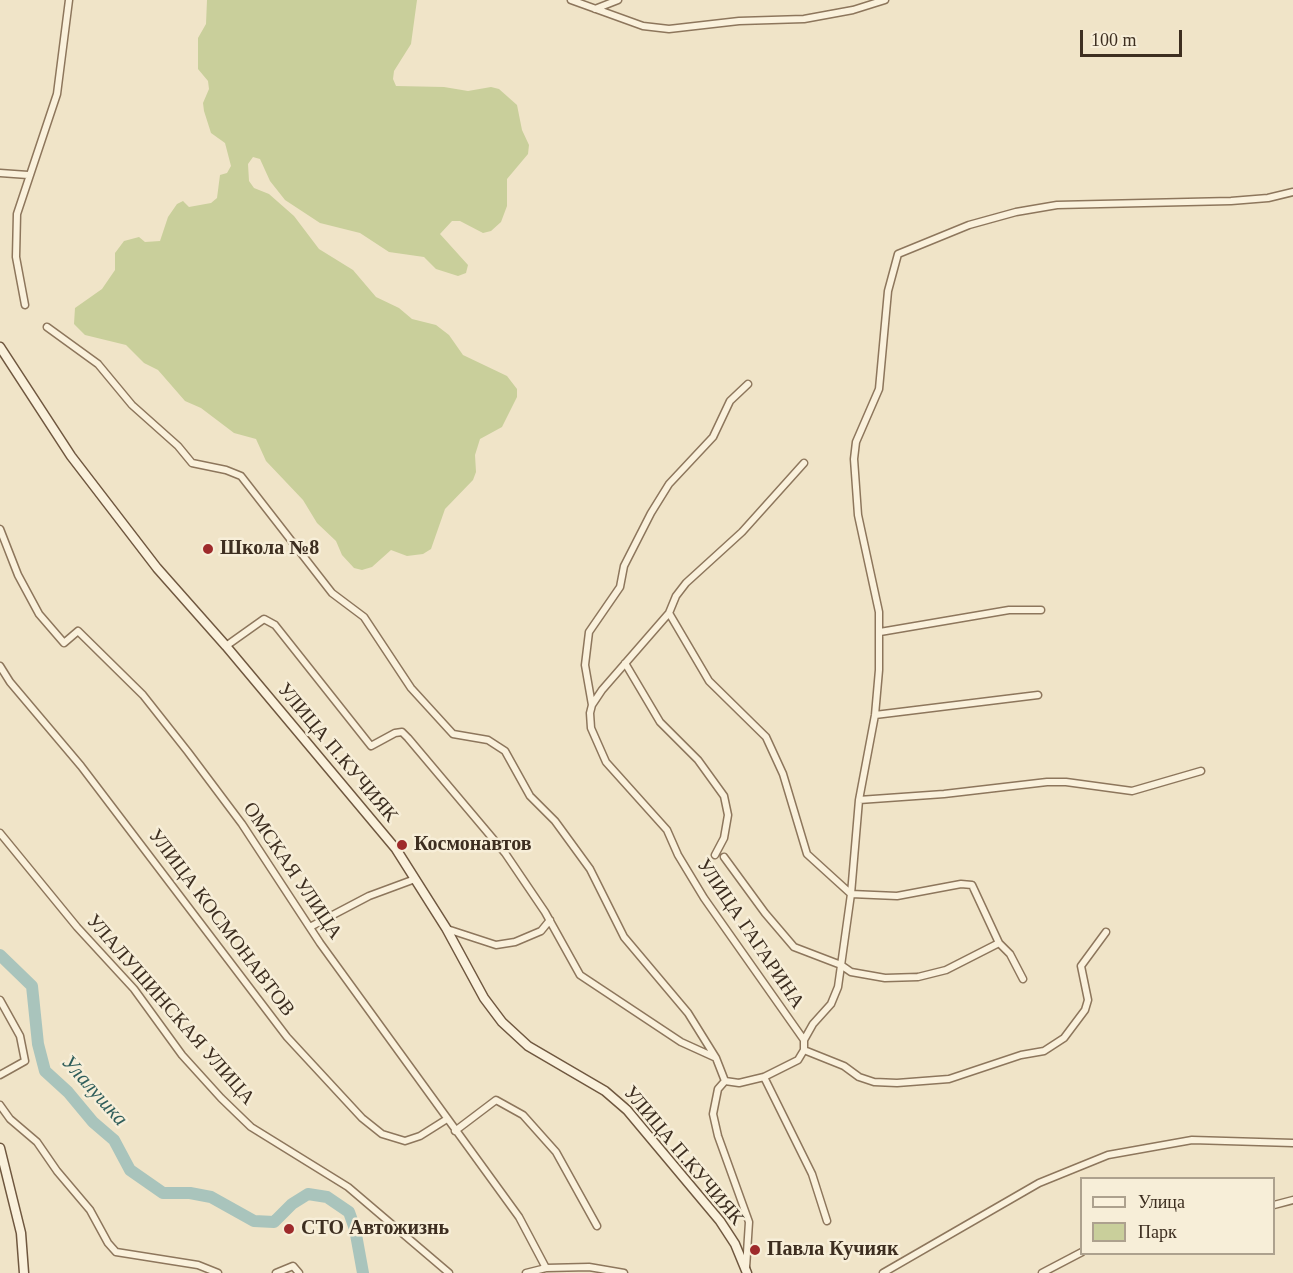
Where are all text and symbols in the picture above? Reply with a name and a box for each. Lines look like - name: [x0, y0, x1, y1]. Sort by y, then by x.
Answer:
- scale bar: [1083, 18, 1185, 56]
- text: 100 m: [1091, 30, 1137, 50]
- place label: Школа №8: [220, 537, 319, 561]
- marker: Школа №8: [201, 542, 215, 556]
- street label: УЛИЦА П.КУЧИЯК: [272, 678, 402, 828]
- street label: ОМСКАЯ УЛИЦА: [237, 798, 347, 944]
- street label: УЛИЦА КОСМОНАВТОВ: [143, 824, 299, 1022]
- place label: Космонавтов: [414, 833, 531, 857]
- marker: Космонавтов: [395, 838, 409, 852]
- street label: УЛИЦА ГАГАРИНА: [691, 854, 809, 1014]
- street label: УЛАЛУШИНСКАЯ УЛИЦА: [81, 910, 259, 1110]
- water label: Улалушка: [56, 1050, 132, 1132]
- street label: УЛИЦА П.КУЧИЯК: [618, 1081, 748, 1231]
- legend: [1080, 1177, 1275, 1255]
- text: Улица: [1138, 1192, 1185, 1212]
- place label: СТО Автожизнь: [301, 1217, 449, 1241]
- marker: СТО Автожизнь: [282, 1222, 296, 1236]
- text: Парк: [1138, 1222, 1177, 1242]
- place label: Павла Кучияк: [767, 1238, 898, 1262]
- marker: Павла Кучияк: [748, 1243, 762, 1257]

